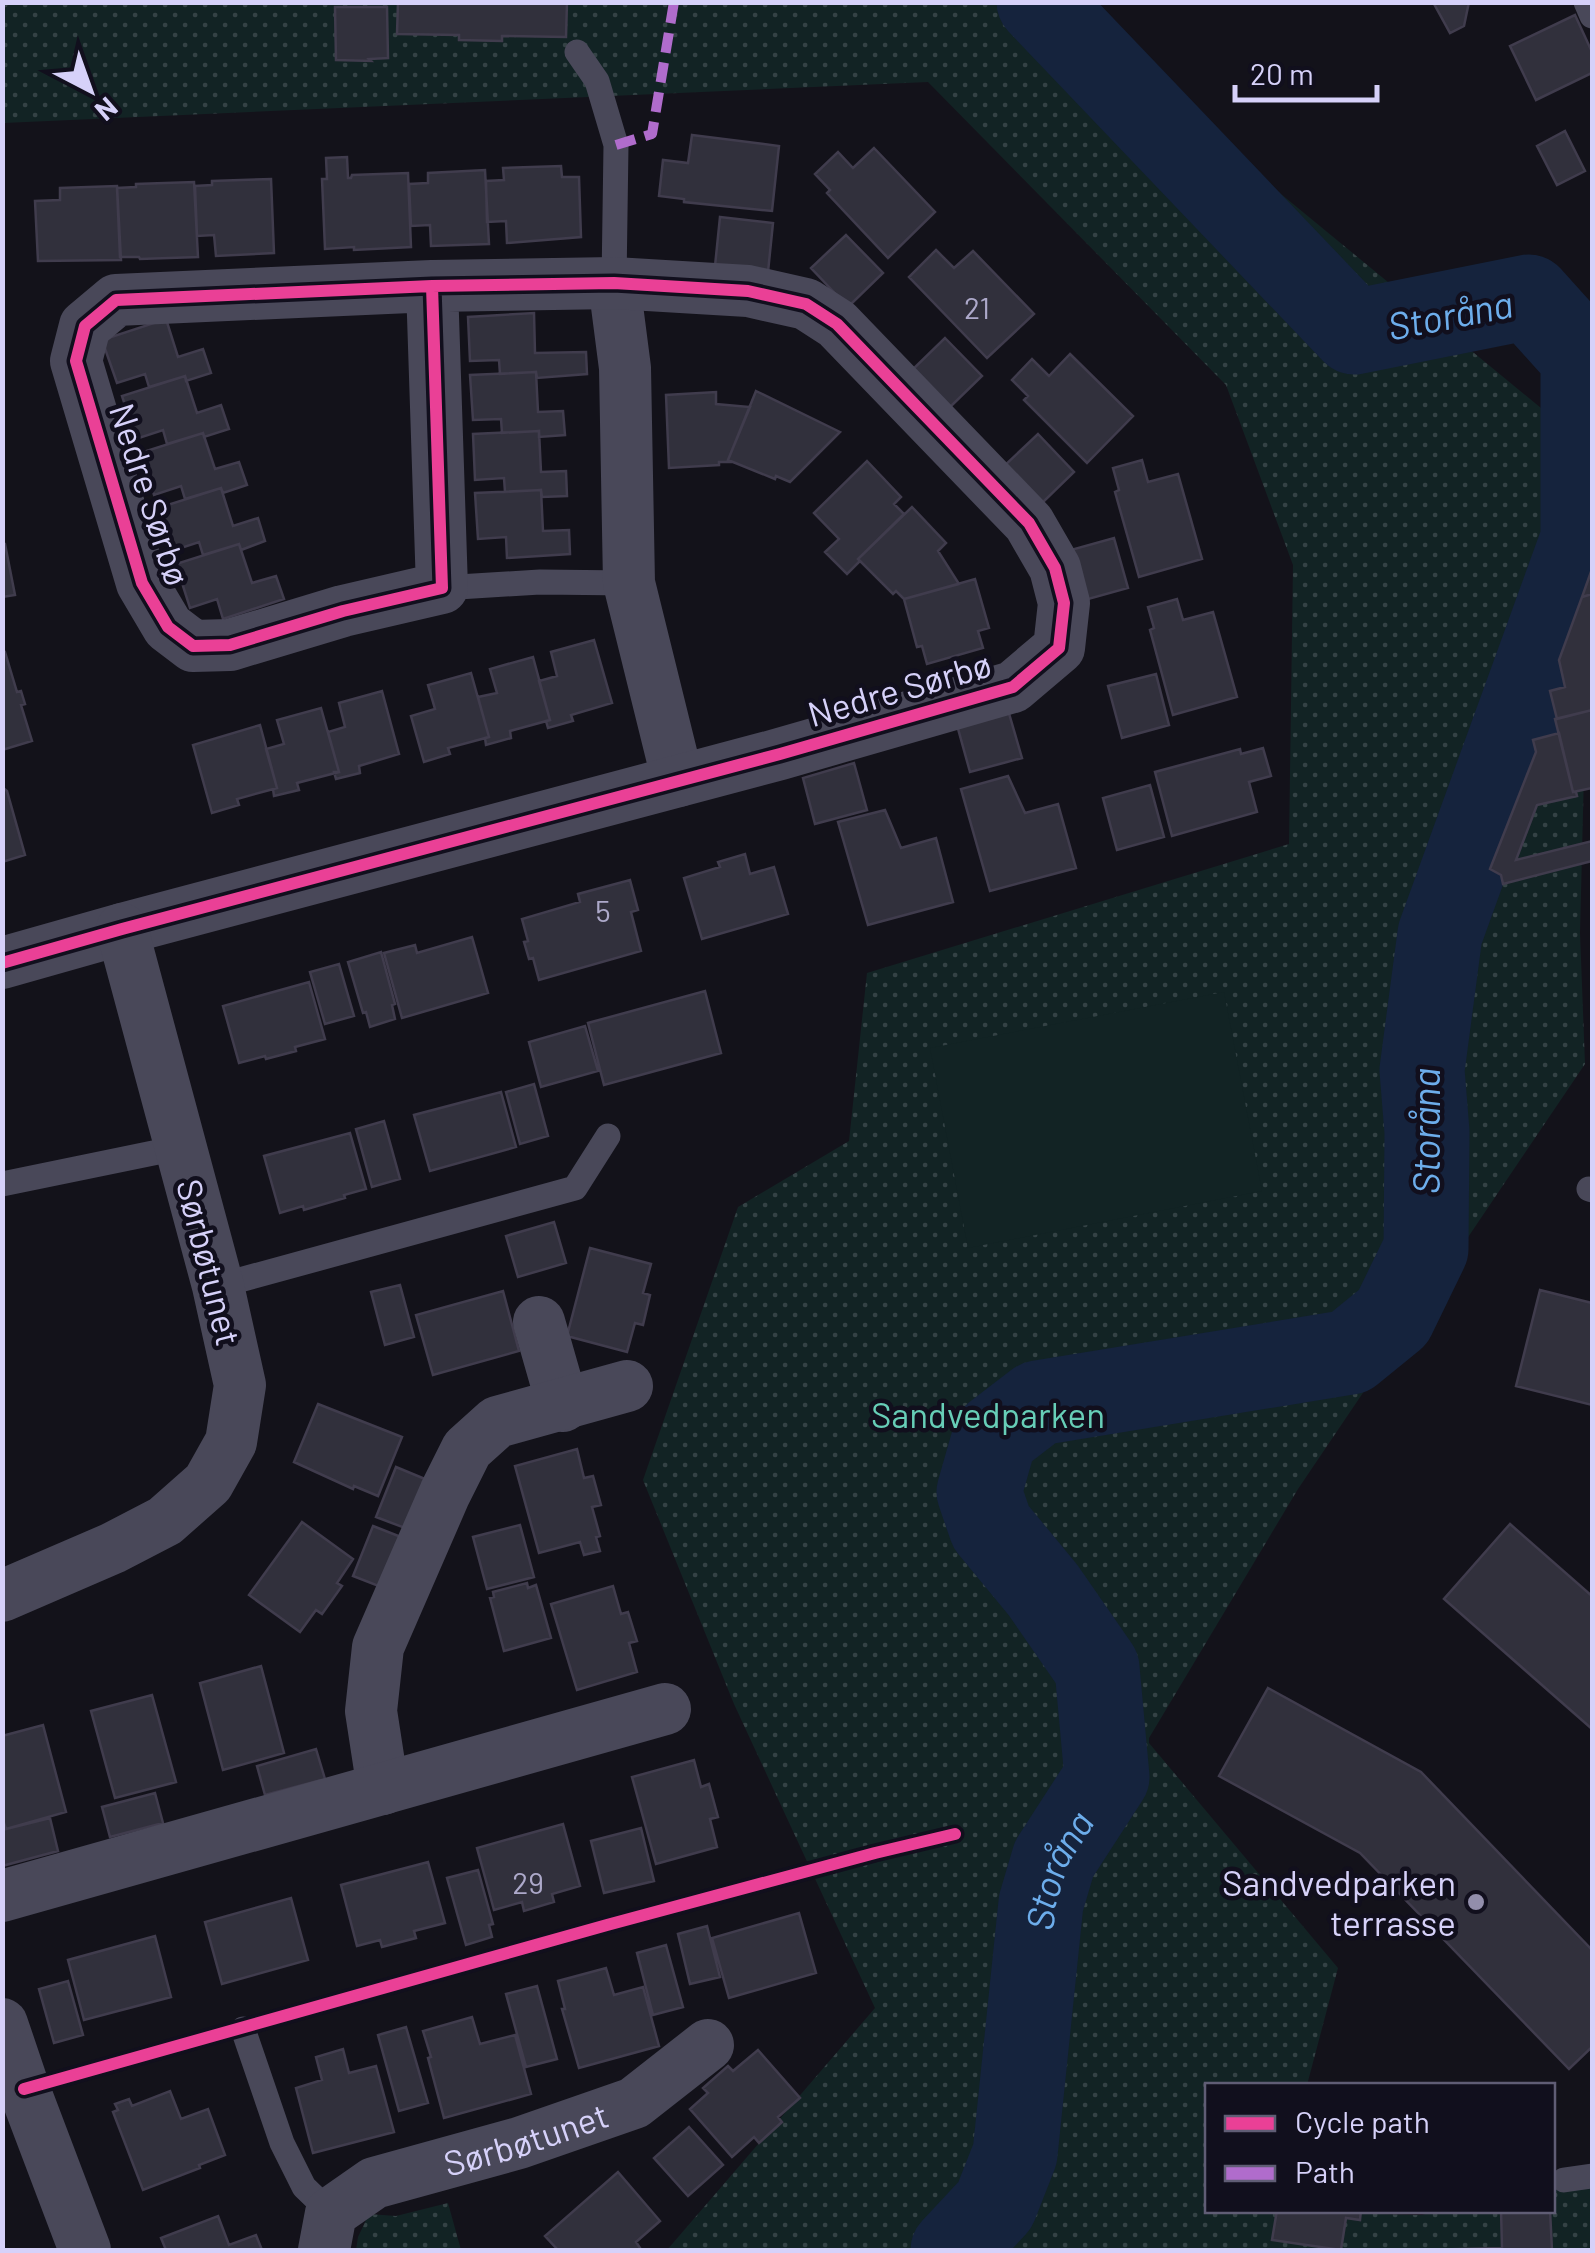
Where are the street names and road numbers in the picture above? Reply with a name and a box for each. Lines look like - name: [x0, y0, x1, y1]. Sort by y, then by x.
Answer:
- street label: Nedre Sørbø: [102, 398, 200, 590]
- street label: Nedre Sørbø: [803, 642, 995, 734]
- street label: Sørbøtunet: [169, 1174, 251, 1350]
- street label: Sørbøtunet: [439, 2093, 613, 2184]

